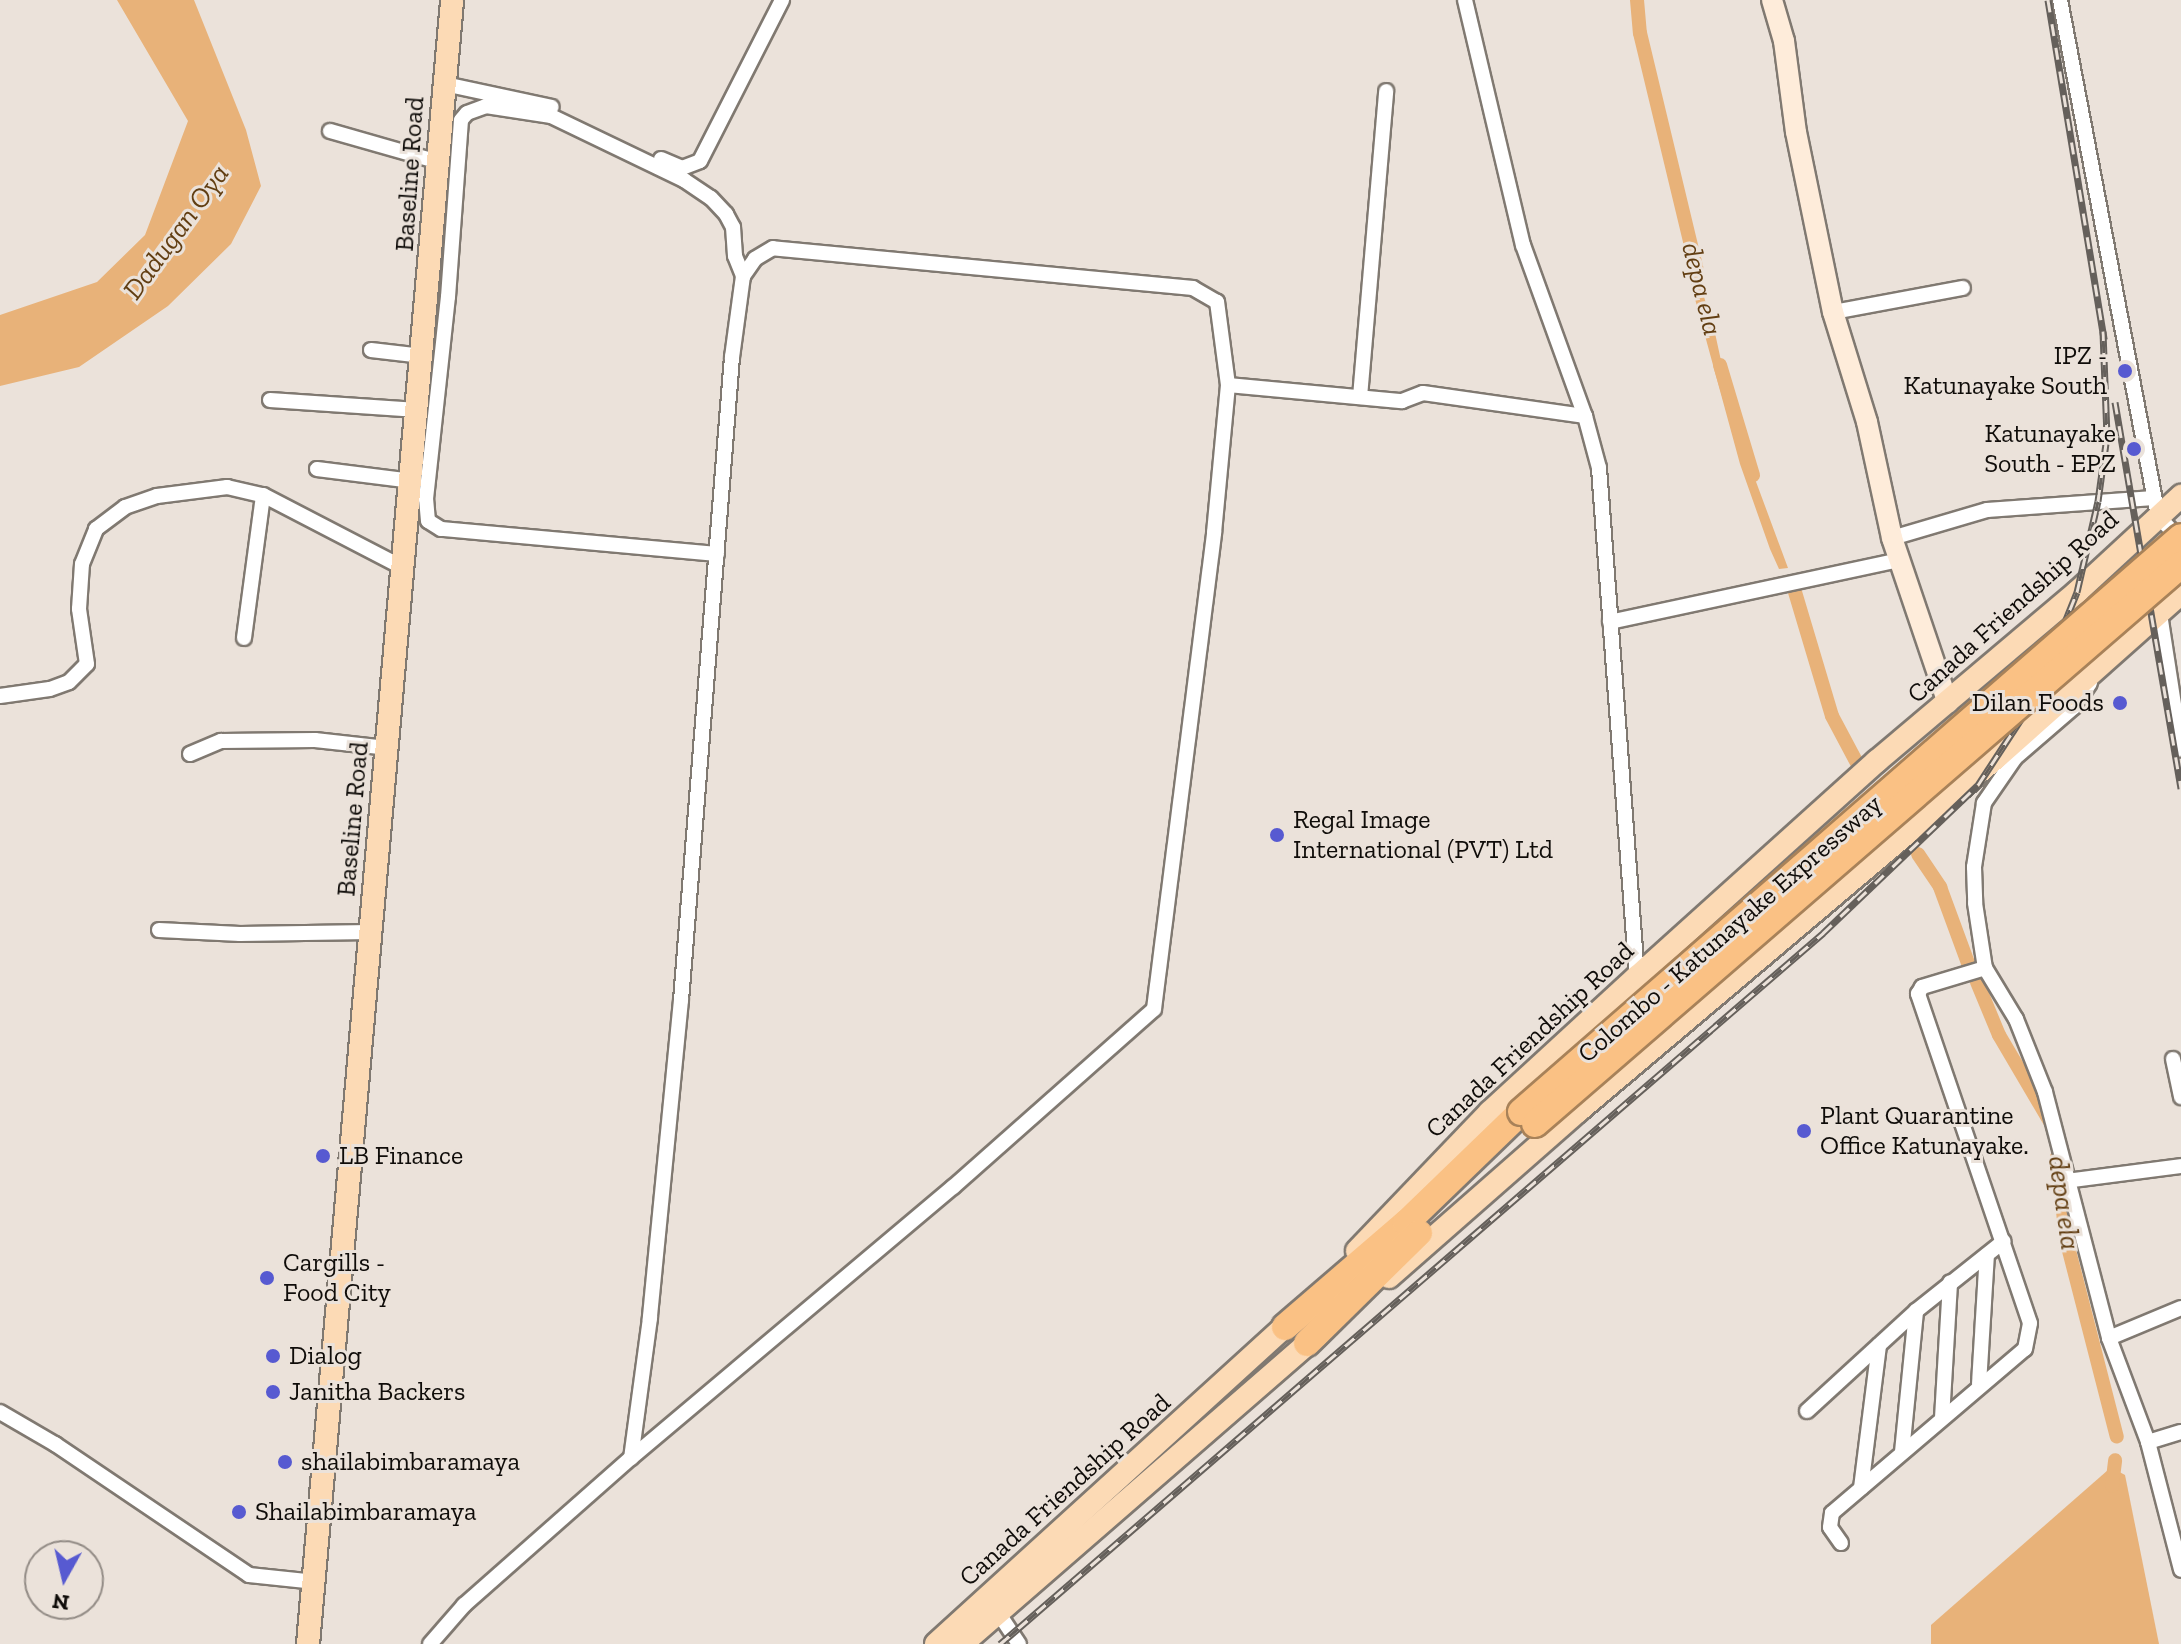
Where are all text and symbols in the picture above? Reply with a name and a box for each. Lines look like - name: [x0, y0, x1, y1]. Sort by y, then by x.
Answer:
- street label: Baseline Road: [389, 96, 431, 252]
- water label: Dadugan Oya: [116, 158, 236, 306]
- water label: depa ela: [1674, 239, 1730, 339]
- place label: IPZ - Katunayake South: [1904, 340, 2107, 402]
- marker: IPZ - Katunayake South: [2114, 360, 2136, 382]
- place label: Katunayake South - EPZ: [1984, 418, 2116, 480]
- marker: Katunayake South - EPZ: [2123, 438, 2145, 460]
- street label: Canada Friendship Road: [1901, 504, 2125, 710]
- place label: Dilan Foods: [1972, 687, 2104, 719]
- marker: Dilan Foods: [2111, 694, 2129, 712]
- street label: Baseline Road: [331, 740, 375, 898]
- street label: Colombo - Katunayake Expressway: [1572, 789, 1888, 1069]
- place label: Regal Image International (PVT) Ltd: [1293, 804, 1553, 866]
- marker: Regal Image International (PVT) Ltd: [1268, 826, 1286, 844]
- street label: Canada Friendship Road: [1420, 936, 1640, 1144]
- place label: Plant Quarantine Office Katunayake.: [1820, 1100, 2029, 1162]
- marker: Plant Quarantine Office Katunayake.: [1795, 1122, 1813, 1140]
- place label: LB Finance: [339, 1140, 463, 1172]
- marker: LB Finance: [314, 1147, 332, 1165]
- water label: depa ela: [2041, 1154, 2087, 1252]
- place label: Cargills - Food City: [283, 1247, 391, 1308]
- marker: Cargills - Food City: [258, 1269, 276, 1287]
- place label: Dialog: [289, 1340, 362, 1372]
- marker: Dialog: [264, 1347, 282, 1365]
- place label: Janitha Backers: [289, 1376, 465, 1408]
- marker: Janitha Backers: [264, 1383, 282, 1401]
- street label: Canada Friendship Road: [953, 1387, 1177, 1593]
- place label: shailabimbaramaya: [301, 1446, 520, 1478]
- marker: shailabimbaramaya: [276, 1453, 294, 1471]
- place label: Shailabimbaramaya: [255, 1496, 477, 1528]
- marker: Shailabimbaramaya: [230, 1503, 248, 1521]
- north arrow: [24, 1540, 104, 1620]
- text: N: [51, 1588, 71, 1617]

